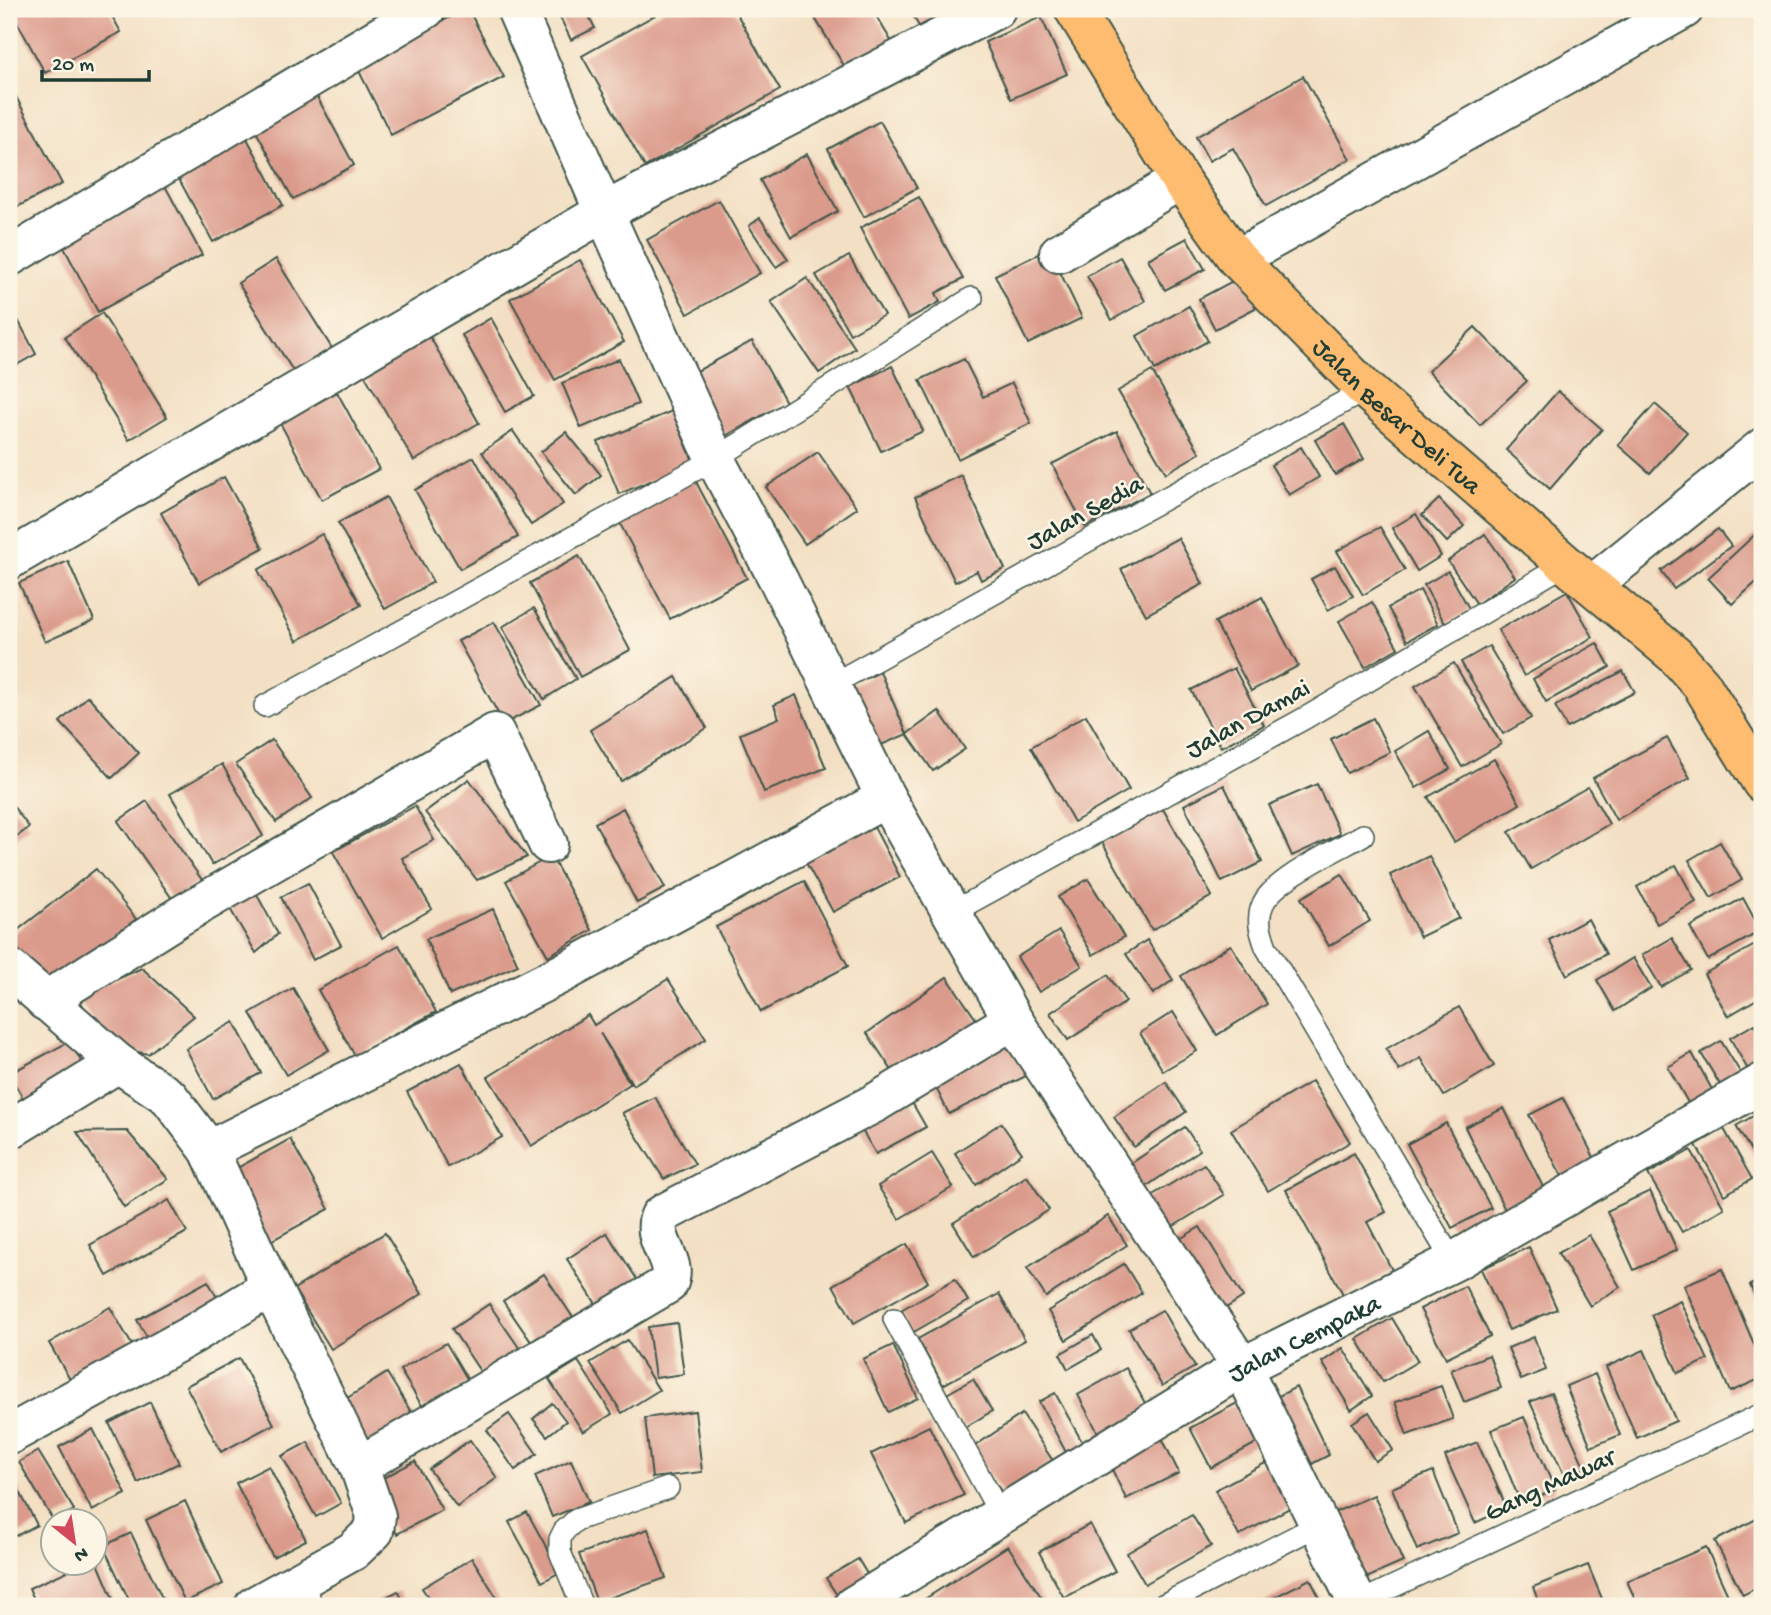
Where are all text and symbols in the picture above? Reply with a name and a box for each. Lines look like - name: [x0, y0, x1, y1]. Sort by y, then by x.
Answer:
- scale bar: [42, 38, 149, 82]
- text: 20 m: [52, 54, 94, 79]
- street label: Jalan Besar Deli Tua: [1304, 334, 1487, 504]
- street label: Jalan Sedia: [1023, 470, 1151, 559]
- street label: Jalan Damai: [1182, 674, 1317, 768]
- street label: Jalan Cempaka: [1224, 1289, 1388, 1392]
- street label: Gang Mawar: [1481, 1442, 1624, 1531]
- north arrow: [38, 1506, 108, 1576]
- text: N: [70, 1541, 92, 1567]

